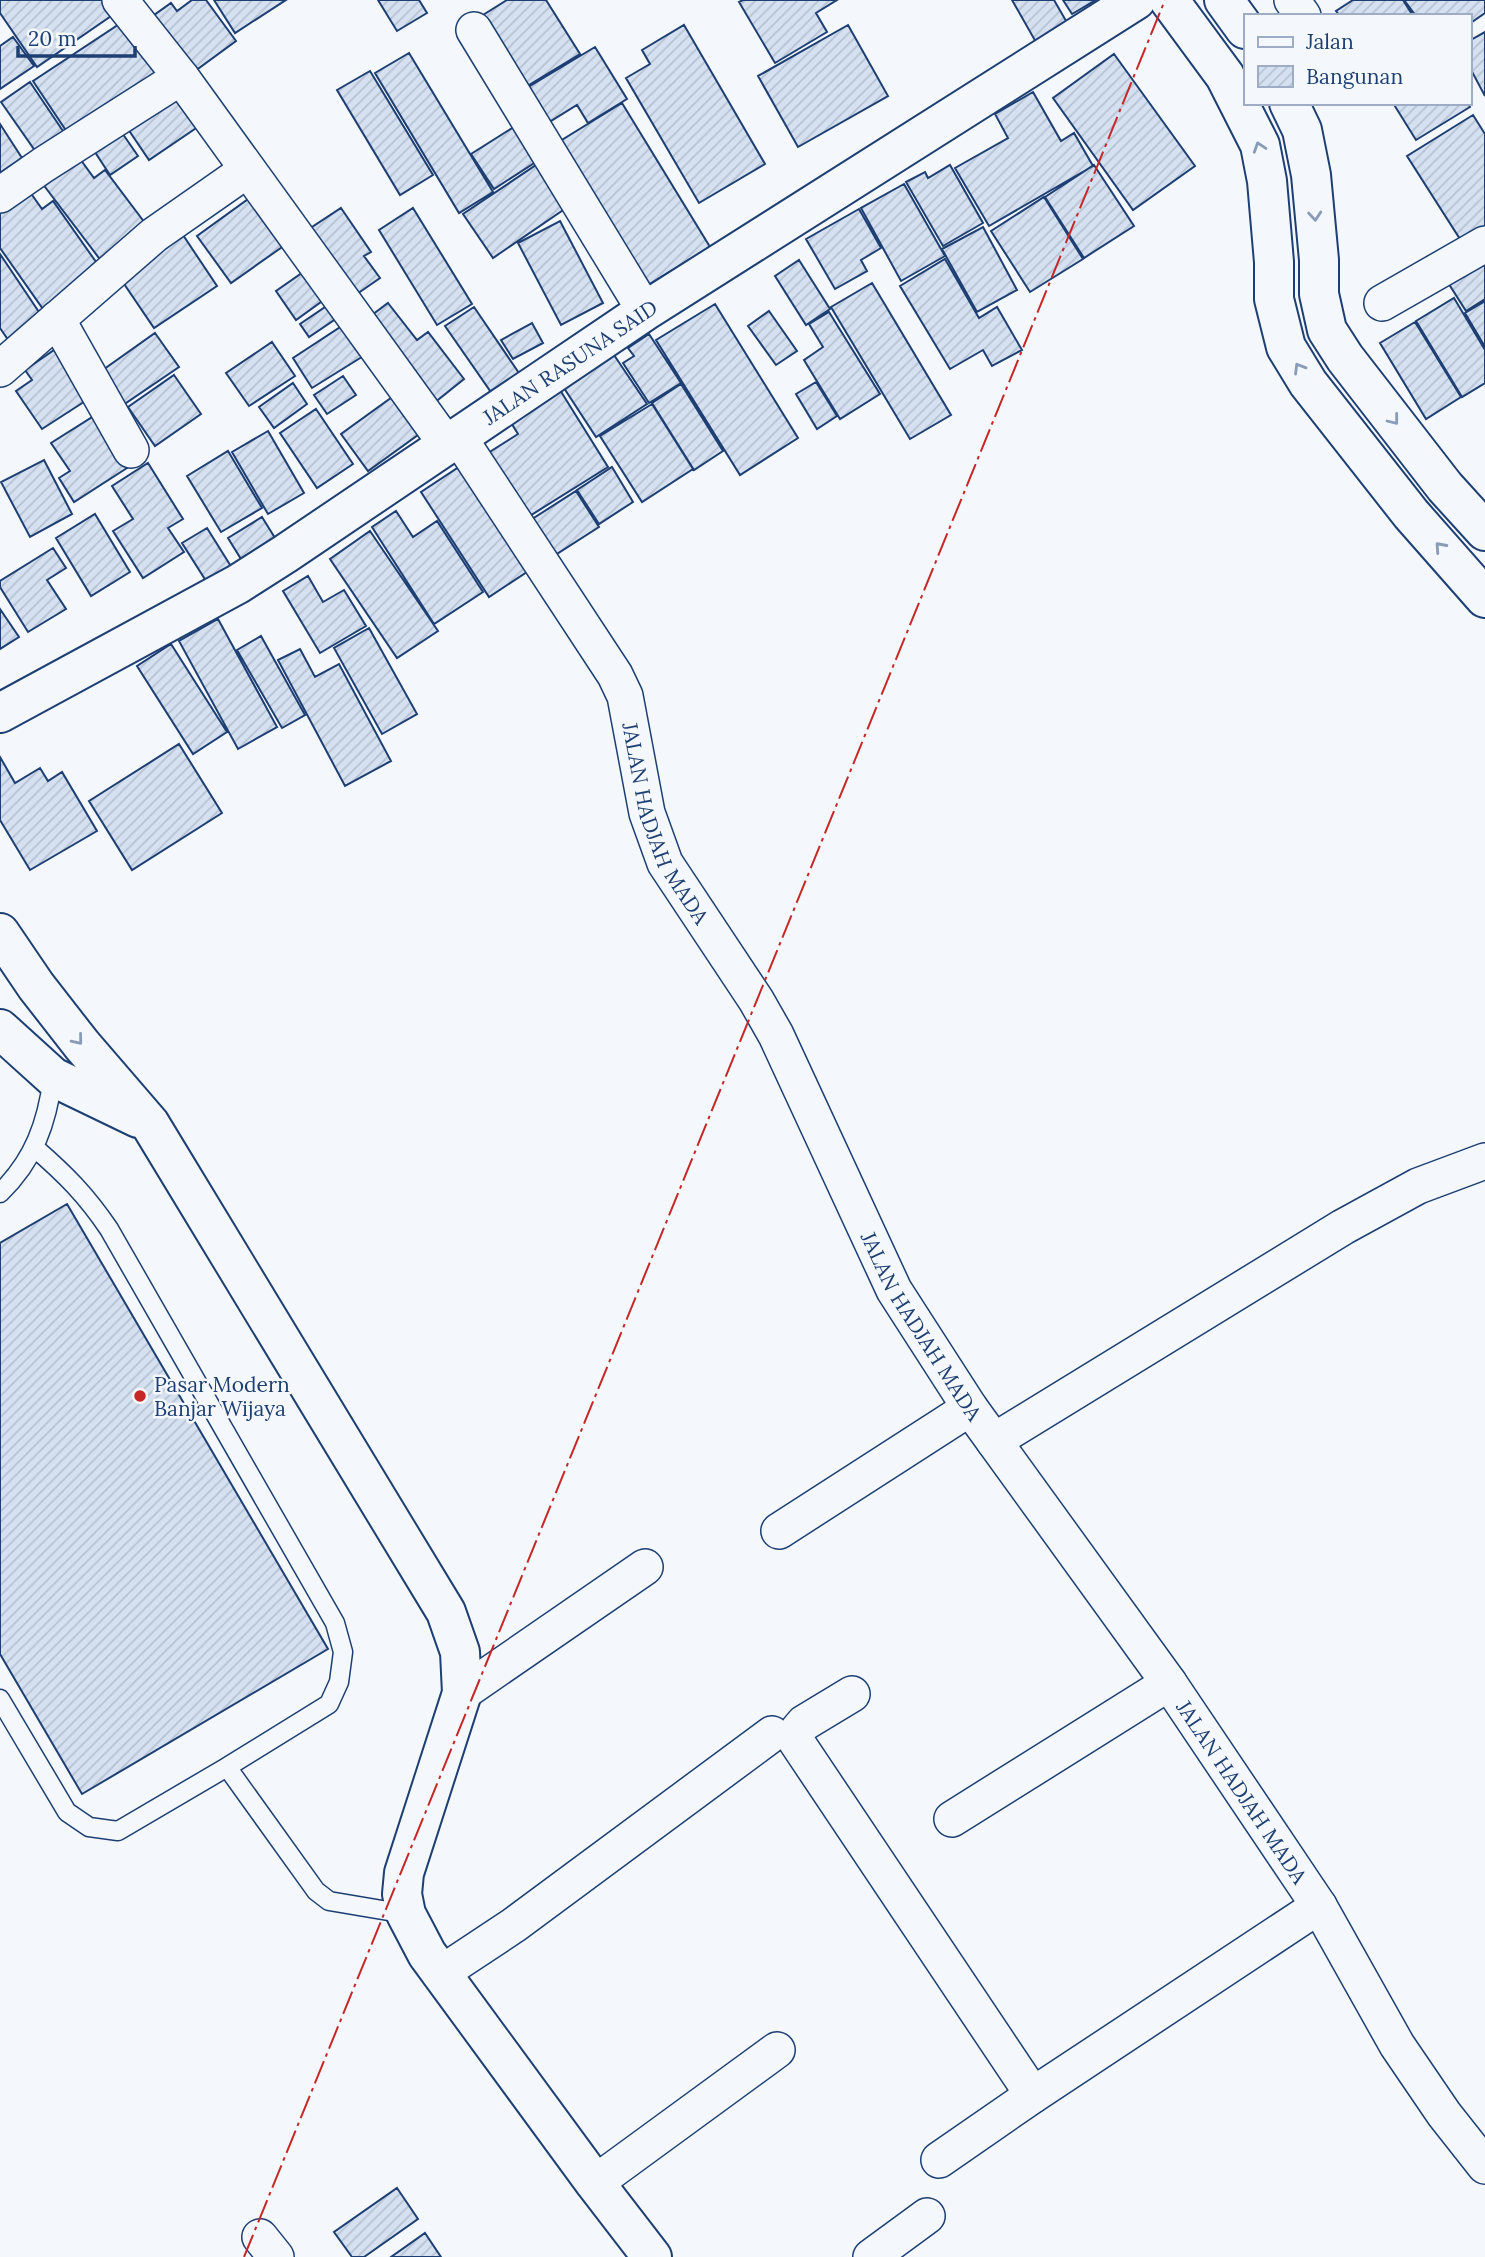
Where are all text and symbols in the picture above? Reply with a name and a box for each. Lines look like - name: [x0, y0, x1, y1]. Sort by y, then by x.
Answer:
- scale bar: [18, 14, 135, 58]
- legend: [1244, 14, 1471, 105]
- text: 20 m: [28, 25, 77, 52]
- text: Jalan: [1305, 28, 1354, 55]
- text: Bangunan: [1306, 63, 1403, 90]
- one-way arrow: [1253, 142, 1267, 154]
- one-way arrow: [1307, 211, 1322, 222]
- street label: JALAN RASUNA SAID: [476, 293, 662, 431]
- one-way arrow: [1295, 363, 1308, 376]
- one-way arrow: [1385, 413, 1398, 425]
- one-way arrow: [1436, 542, 1448, 555]
- street label: JALAN HADJAH MADA: [617, 719, 716, 930]
- one-way arrow: [70, 1031, 82, 1044]
- street label: JALAN HADJAH MADA: [855, 1226, 989, 1426]
- place label: Pasar Modern Banjar Wijaya: [154, 1371, 290, 1422]
- marker: Pasar Modern Banjar Wijaya: [132, 1388, 148, 1404]
- street label: JALAN HADJAH MADA: [1170, 1694, 1314, 1889]

